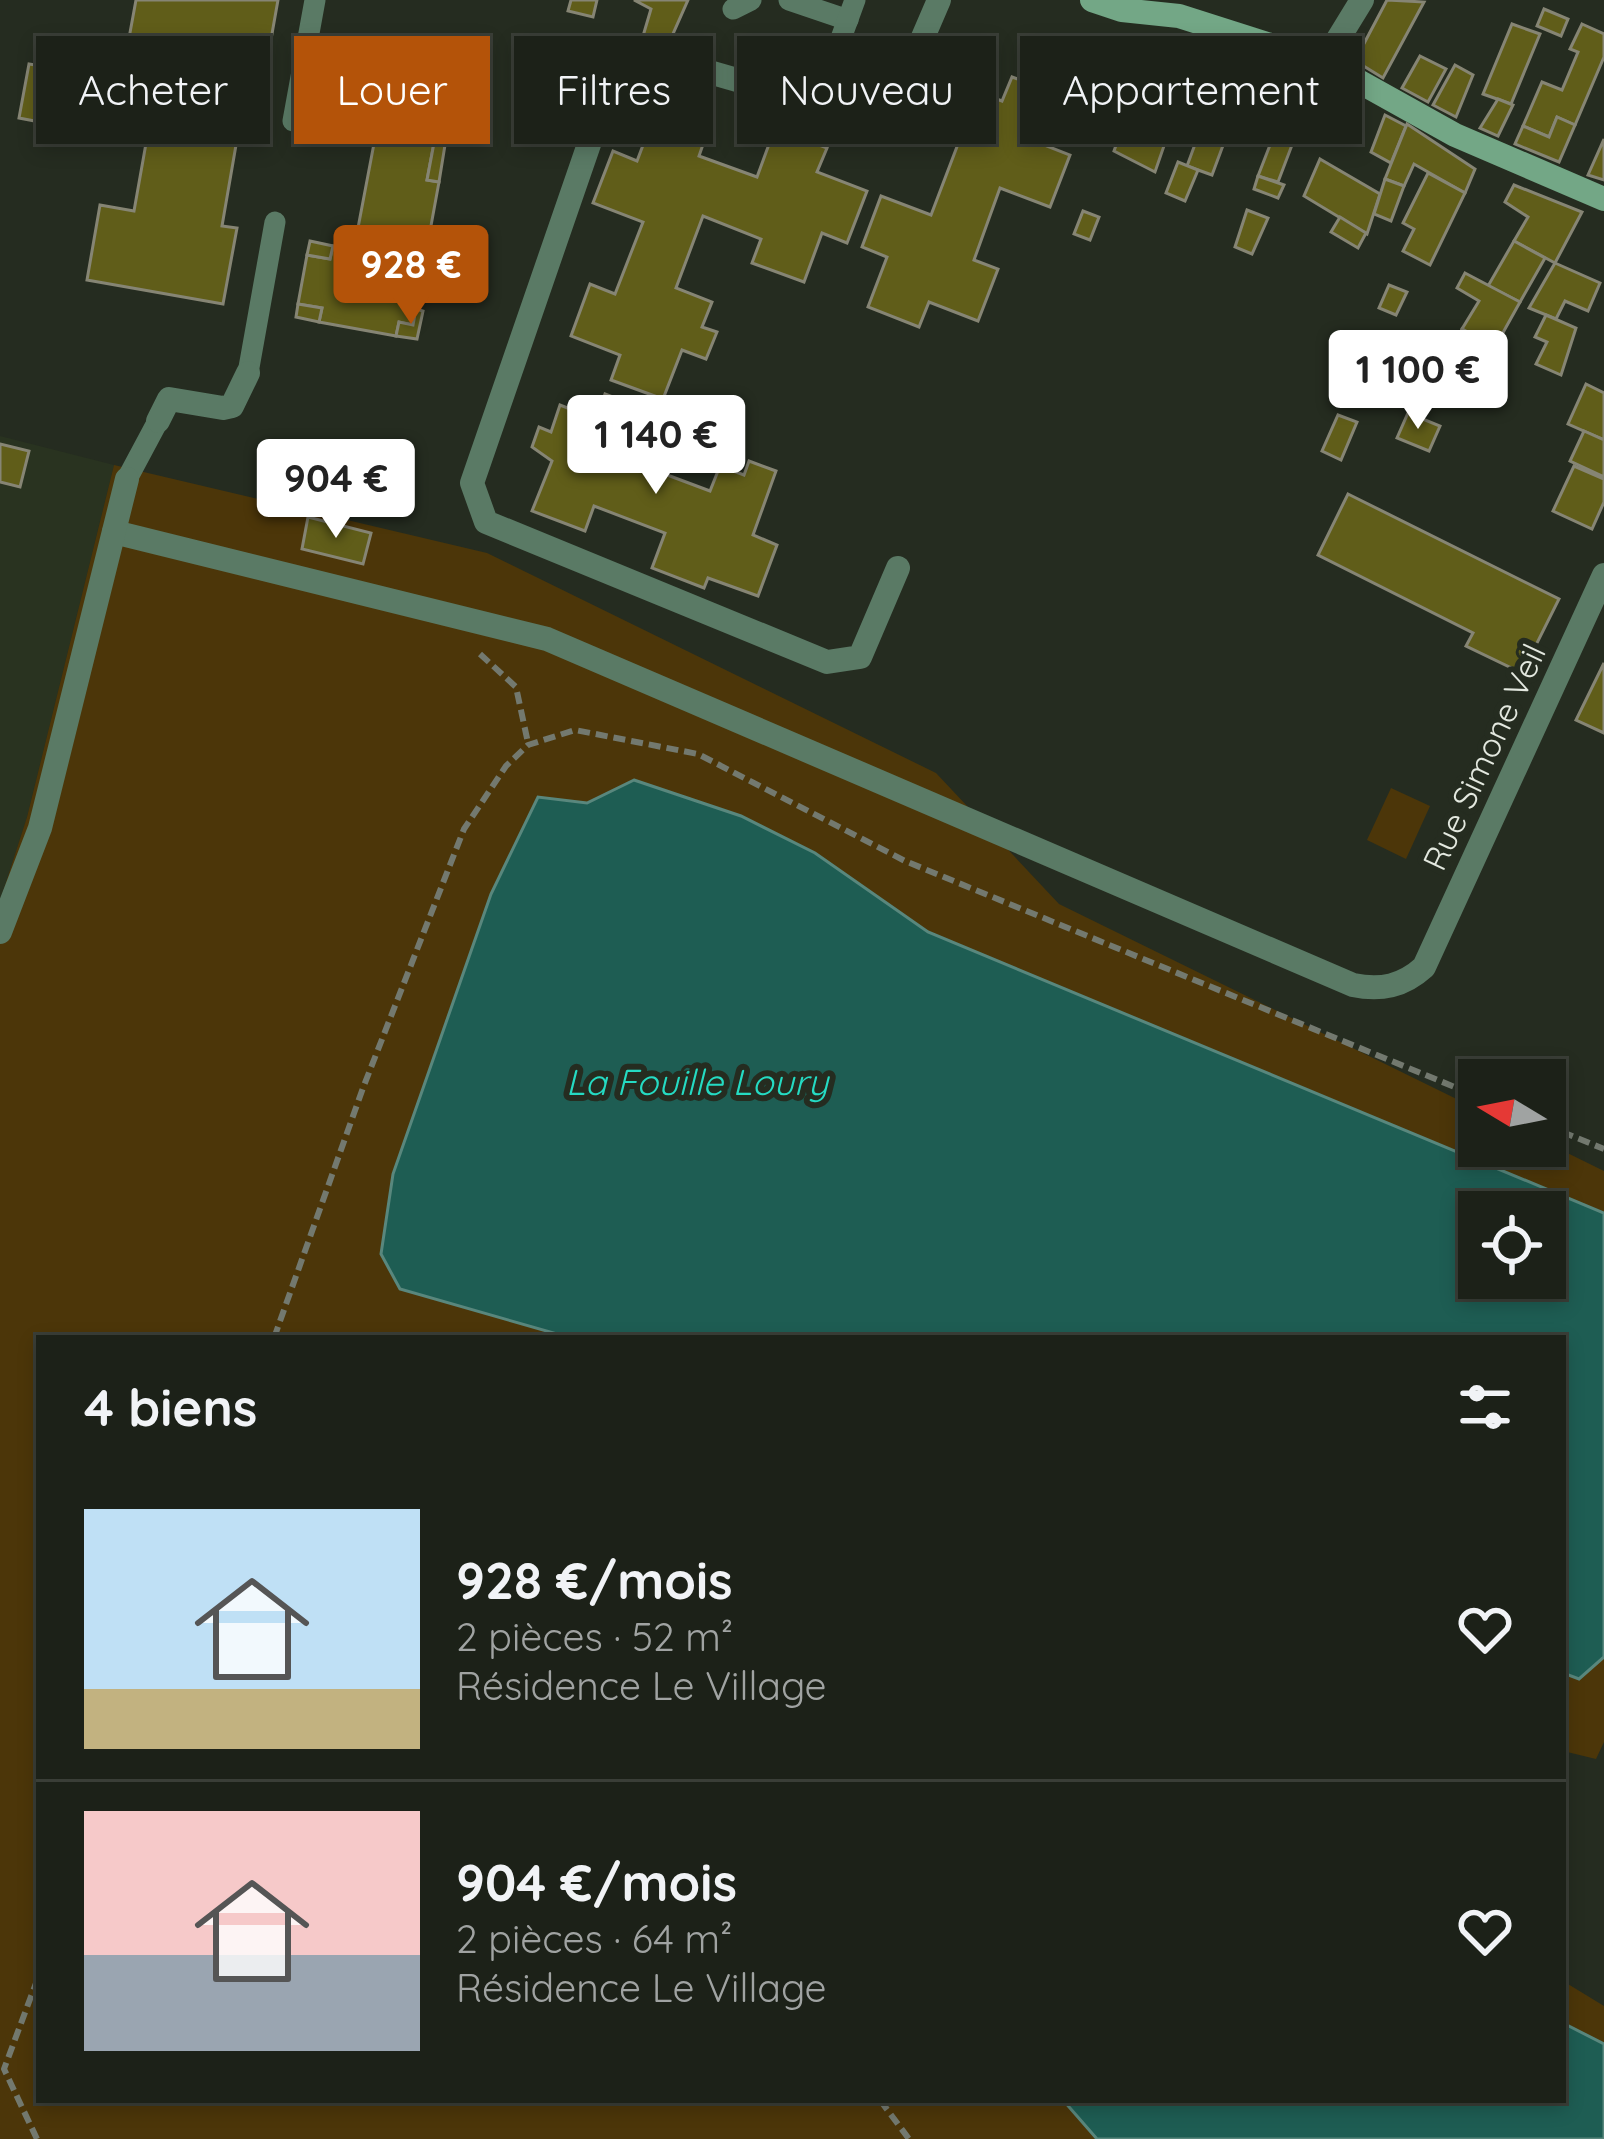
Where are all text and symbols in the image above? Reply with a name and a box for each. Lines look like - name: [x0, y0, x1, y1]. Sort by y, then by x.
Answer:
- chip: Acheter: [36, 36, 270, 144]
- chip: Louer: [294, 36, 490, 144]
- chip: Filtres: [514, 36, 713, 144]
- chip: Nouveau: [737, 36, 996, 144]
- chip: Appartement: [1020, 36, 1362, 144]
- pin: 928 €: [327, 225, 495, 327]
- text: 928 €: [360, 239, 462, 288]
- pin: 1 100 €: [1307, 330, 1529, 432]
- text: 1 100 €: [1356, 344, 1480, 393]
- pin: 1 140 €: [545, 395, 767, 497]
- text: 1 140 €: [594, 409, 718, 458]
- pin: 904 €: [252, 439, 420, 541]
- text: 904 €: [284, 453, 388, 502]
- street label: Rue Simone Veil: [1413, 637, 1554, 877]
- water label: La Fouille Loury: [566, 1059, 831, 1104]
- north arrow: [1458, 1059, 1566, 1167]
- map controls: [1458, 1059, 1566, 1299]
- button: locate: [1458, 1191, 1566, 1299]
- icon: filters: [1452, 1374, 1518, 1440]
- text: 4 biens: [84, 1375, 257, 1439]
- text: 928 €/mois: [456, 1548, 733, 1612]
- icon: home: [180, 1557, 324, 1701]
- icon: heart: [1452, 1596, 1518, 1662]
- text: 2 pièces · 52 m²: [456, 1612, 733, 1661]
- text: Résidence Le Village: [456, 1661, 827, 1710]
- text: 904 €/mois: [456, 1850, 737, 1914]
- icon: home: [180, 1859, 324, 2003]
- icon: heart: [1452, 1898, 1518, 1964]
- text: 2 pièces · 64 m²: [456, 1914, 732, 1963]
- text: Résidence Le Village: [456, 1963, 827, 2012]

